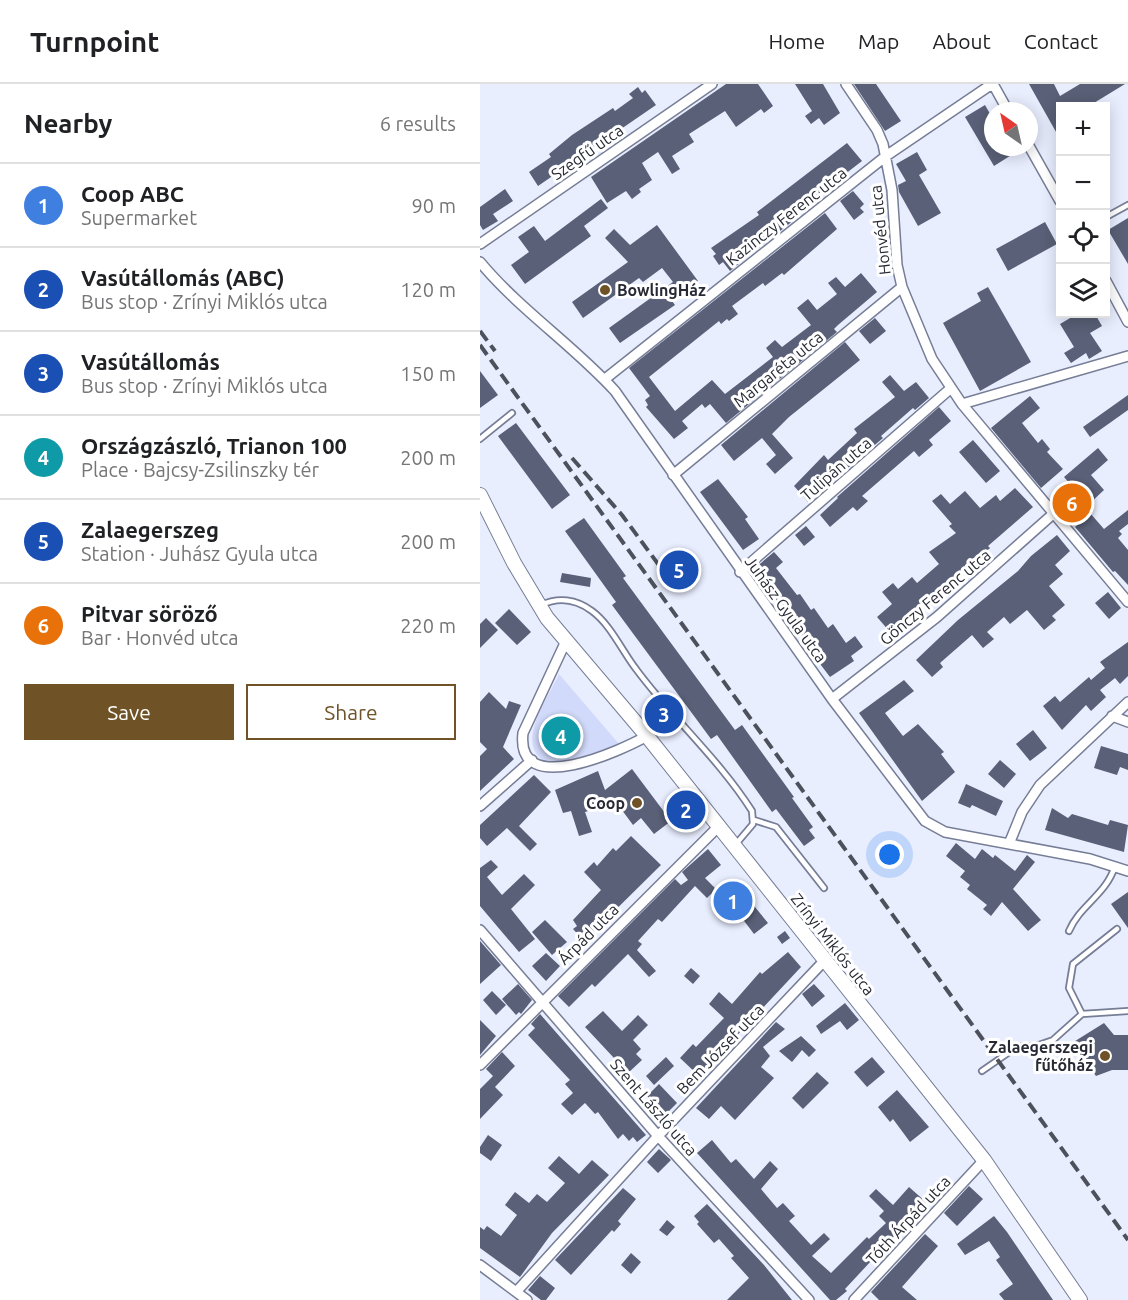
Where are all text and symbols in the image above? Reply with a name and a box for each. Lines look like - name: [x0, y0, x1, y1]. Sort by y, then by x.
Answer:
- text: Turnpoint: [30, 26, 159, 57]
- text: Home: [768, 29, 825, 53]
- text: Map: [858, 29, 899, 53]
- text: About: [932, 29, 991, 53]
- text: Contact: [1024, 29, 1098, 53]
- north arrow: [984, 102, 1038, 156]
- map controls: [1056, 102, 1110, 318]
- button: +: [1056, 102, 1110, 156]
- text: Nearby: [24, 109, 112, 138]
- text: 6 results: [380, 112, 456, 135]
- street label: Szegfű utca: [548, 121, 626, 183]
- button: −: [1056, 156, 1110, 210]
- street label: Kazinczy Ferenc utca: [722, 163, 850, 269]
- text: Coop ABC: [81, 181, 184, 206]
- street label: Honvéd utca: [866, 184, 894, 276]
- text: 1: [38, 194, 49, 217]
- text: 90 m: [412, 194, 456, 217]
- text: Supermarket: [81, 206, 197, 229]
- button: locate: [1056, 210, 1110, 264]
- button: layers: [1056, 264, 1110, 318]
- text: Vasútállomás (ABC): [81, 265, 285, 290]
- text: 2: [38, 278, 49, 301]
- text: 120 m: [400, 278, 456, 301]
- place label: BowlingHáz: [617, 281, 706, 299]
- marker: BowlingHáz: [598, 283, 612, 297]
- text: Bus stop · Zrínyi Miklós utca: [81, 290, 328, 313]
- street label: Margaréta utca: [730, 328, 826, 410]
- text: Vasútállomás: [81, 349, 220, 374]
- text: 3: [38, 362, 49, 385]
- text: 150 m: [400, 362, 456, 385]
- text: Bus stop · Zrínyi Miklós utca: [81, 374, 328, 397]
- text: Országzászló, Trianon 100: [81, 433, 347, 458]
- street label: Tulipán utca: [797, 434, 875, 504]
- text: 4: [38, 446, 49, 469]
- text: 200 m: [400, 446, 456, 469]
- text: Place · Bajcsy-Zsilinszky tér: [81, 458, 319, 481]
- pin: 6: [1052, 480, 1092, 526]
- text: Zalaegerszeg: [81, 517, 219, 542]
- text: 5: [38, 530, 49, 553]
- text: 200 m: [400, 530, 456, 553]
- text: Station · Juhász Gyula utca: [81, 542, 318, 565]
- street label: Gönczy Ferenc utca: [876, 546, 994, 648]
- pin: 5: [660, 548, 698, 592]
- street label: Juhász Gyula utca: [741, 552, 831, 666]
- text: Pitvar söröző: [81, 601, 218, 626]
- text: 6: [38, 614, 49, 637]
- text: 220 m: [400, 614, 456, 637]
- text: Bar · Honvéd utca: [81, 626, 238, 649]
- button: Save: [24, 684, 234, 740]
- button: Share: [246, 684, 456, 740]
- pin: 3: [644, 692, 684, 736]
- pin: 4: [542, 714, 580, 758]
- pin: 2: [666, 788, 706, 832]
- place label: Coop: [586, 794, 625, 812]
- marker: Coop: [630, 796, 644, 810]
- your location: [875, 840, 904, 869]
- pin: 1: [714, 878, 752, 924]
- street label: Zrínyi Miklós utca: [788, 889, 878, 999]
- street label: Árpád utca: [553, 899, 622, 968]
- street label: Bem József utca: [673, 1000, 767, 1098]
- place label: Zalaegerszegi fűtőház: [988, 1038, 1093, 1074]
- marker: Zalaegerszegi fűtőház: [1098, 1049, 1112, 1063]
- street label: Szent László utca: [607, 1055, 701, 1159]
- street label: Tóth Árpád utca: [861, 1171, 954, 1268]

